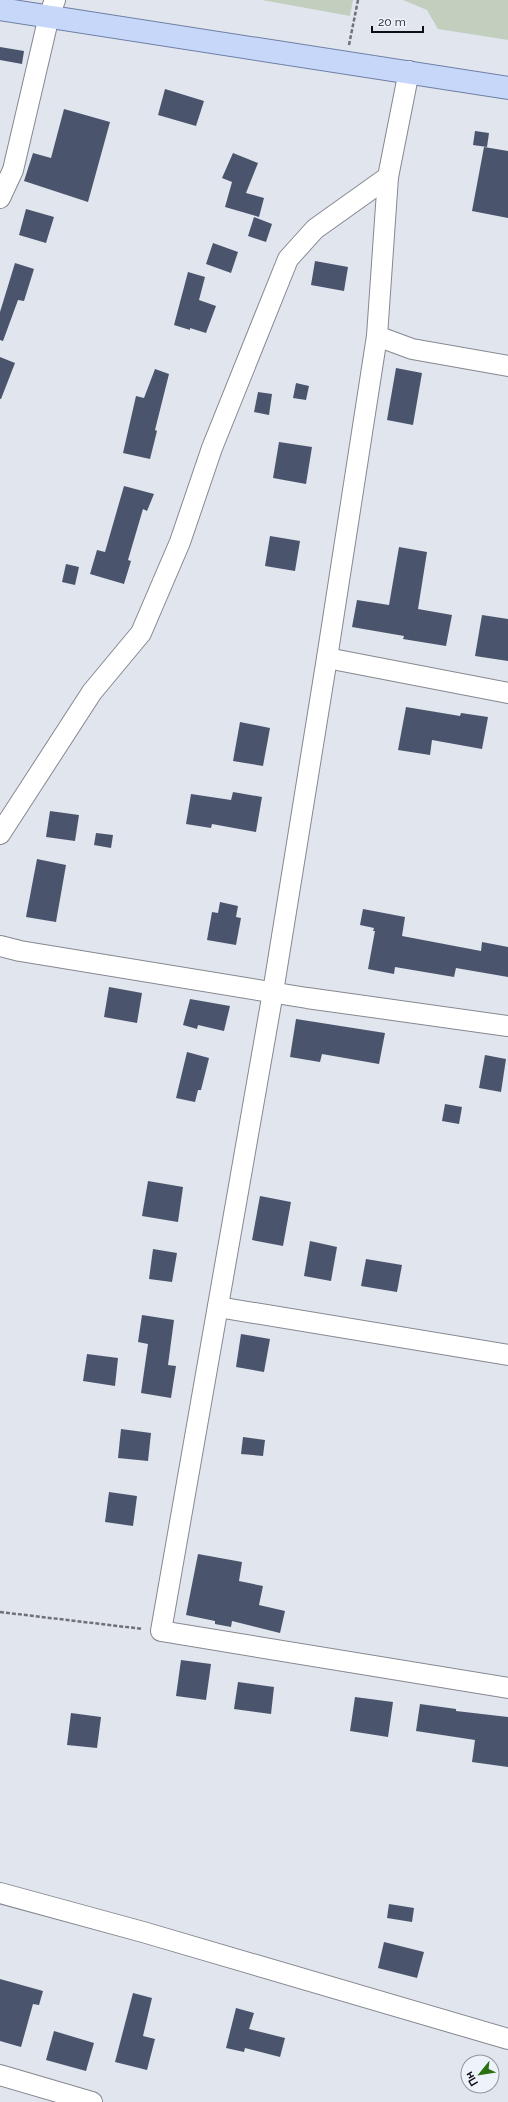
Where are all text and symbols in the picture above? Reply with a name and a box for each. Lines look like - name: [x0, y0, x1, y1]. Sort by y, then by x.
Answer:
- scale bar: [372, 8, 423, 34]
- text: 20 m: [378, 15, 406, 29]
- north arrow: [460, 2054, 500, 2094]
- text: Пн: [462, 2069, 481, 2088]

